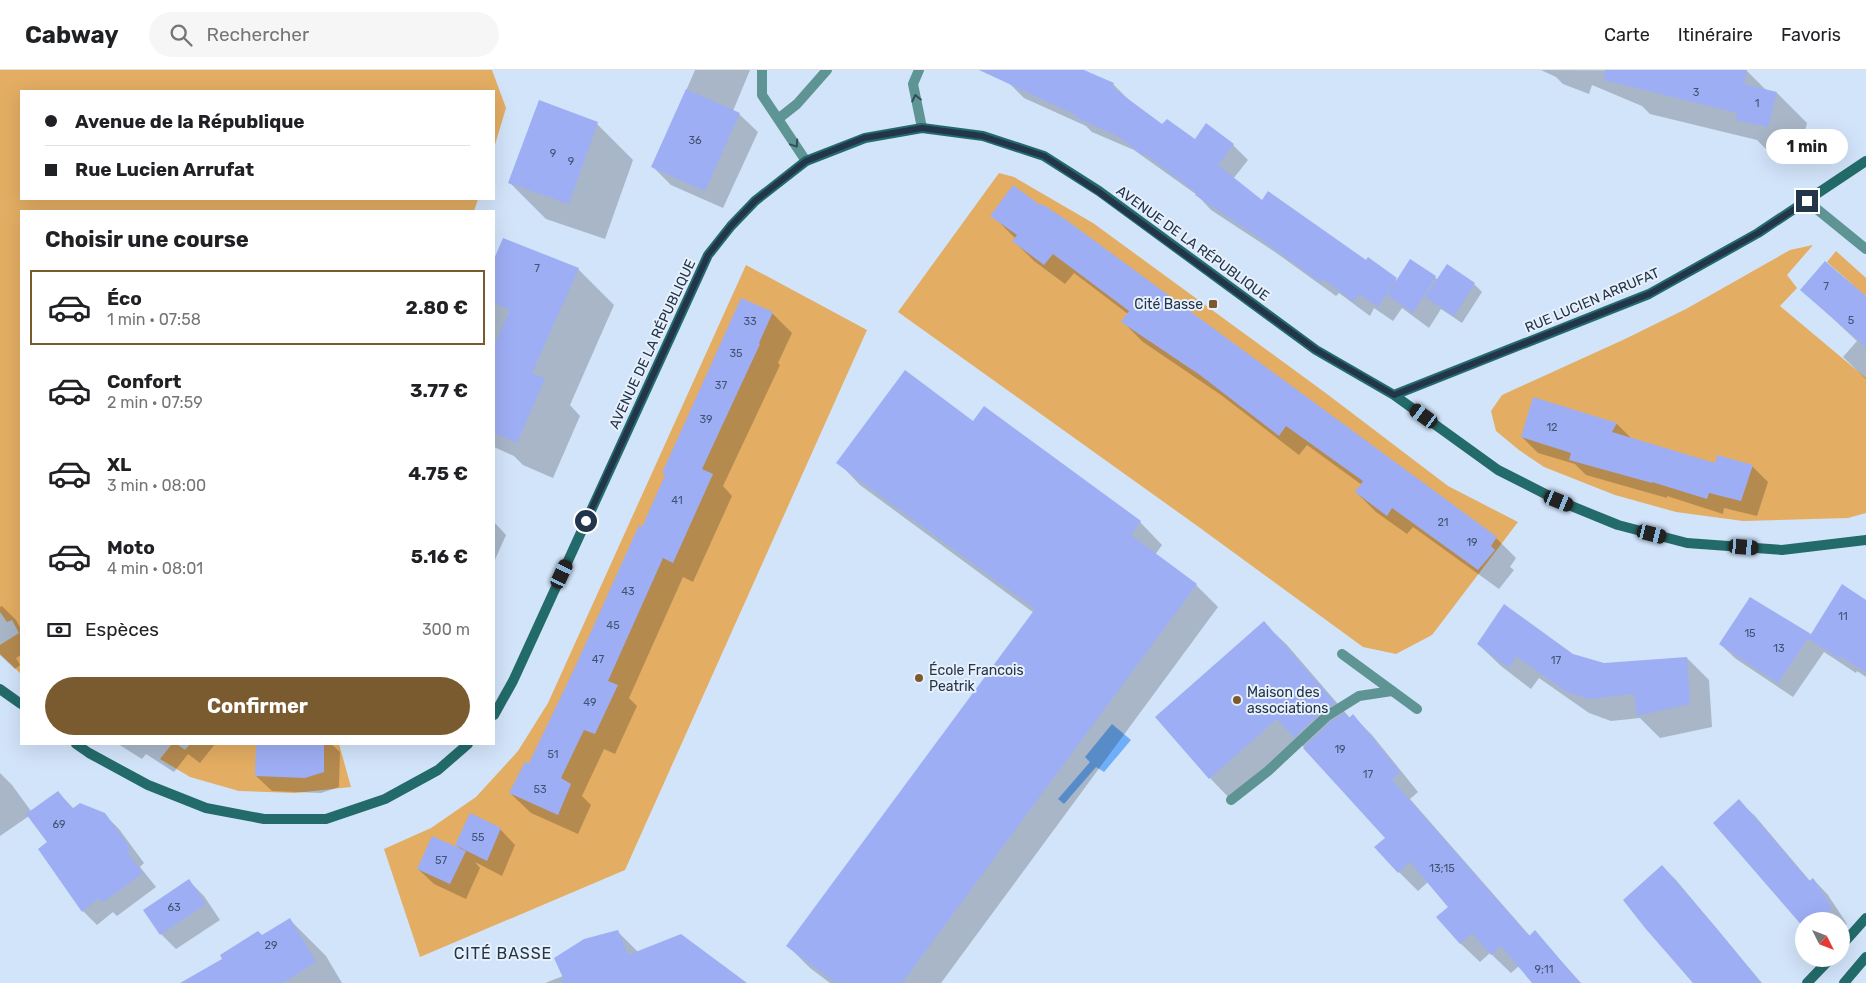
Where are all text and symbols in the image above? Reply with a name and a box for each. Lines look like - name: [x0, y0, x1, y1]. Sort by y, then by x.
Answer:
- search box: [149, 12, 499, 57]
- text: Cabway: [25, 21, 119, 49]
- icon: search: [167, 21, 195, 49]
- text: Rechercher: [207, 23, 309, 46]
- text: Carte: [1604, 24, 1650, 46]
- text: Itinéraire: [1678, 24, 1753, 46]
- text: Favoris: [1781, 24, 1841, 46]
- house number: 3: [1693, 86, 1700, 99]
- one-way arrow: [911, 94, 922, 103]
- house number: 1: [1755, 97, 1759, 110]
- text: Avenue de la République: [75, 110, 305, 133]
- callout: 1 min: [1766, 128, 1848, 164]
- house number: 36: [688, 134, 702, 147]
- text: 1 min: [1787, 137, 1827, 156]
- one-way arrow: [789, 138, 798, 147]
- house number: 9: [550, 147, 556, 160]
- house number: 9: [568, 155, 574, 168]
- text: Rue Lucien Arrufat: [75, 158, 254, 181]
- street label: AVENUE DE LA RÉPUBLIQUE: [1113, 181, 1273, 305]
- route end: [1796, 190, 1818, 212]
- text: Choisir une course: [45, 226, 249, 253]
- street label: AVENUE DE LA RÉPUBLIQUE: [605, 256, 699, 432]
- house number: 7: [534, 262, 540, 275]
- street label: RUE LUCIEN ARRUFAT: [1522, 264, 1662, 336]
- house number: 7: [1823, 280, 1829, 293]
- icon: car: [47, 285, 92, 330]
- text: Éco: [107, 287, 142, 310]
- text: 2.80 €: [406, 296, 468, 319]
- place label: Cité Basse: [1134, 296, 1203, 313]
- marker: Cité Basse: [1207, 298, 1219, 310]
- text: 1 min · 07:58: [107, 310, 201, 329]
- house number: 5: [1848, 314, 1855, 327]
- house number: 33: [743, 315, 757, 328]
- house number: 35: [729, 347, 743, 360]
- icon: car: [47, 368, 92, 413]
- text: Confort: [107, 370, 181, 393]
- text: 3.77 €: [410, 379, 468, 402]
- house number: 37: [715, 379, 727, 392]
- text: 2 min · 07:59: [107, 393, 203, 412]
- car: [1407, 401, 1440, 431]
- house number: 39: [699, 413, 713, 426]
- house number: 12: [1546, 421, 1558, 434]
- icon: car: [47, 451, 92, 496]
- text: XL: [107, 453, 131, 476]
- text: 4.75 €: [408, 462, 468, 485]
- text: 3 min · 08:00: [107, 476, 206, 495]
- car: [1542, 488, 1575, 514]
- house number: 41: [671, 494, 683, 507]
- route start: [575, 510, 597, 532]
- house number: 21: [1437, 516, 1449, 529]
- car: [1635, 523, 1668, 545]
- icon: car: [47, 534, 92, 579]
- text: Moto: [107, 536, 155, 559]
- house number: 19: [1466, 536, 1478, 549]
- car: [1728, 538, 1759, 556]
- text: 5.16 €: [411, 545, 468, 568]
- car: [548, 557, 575, 591]
- text: 4 min · 08:01: [107, 559, 203, 578]
- house number: 43: [621, 585, 635, 598]
- house number: 11: [1838, 610, 1848, 623]
- icon: cash: [45, 616, 73, 644]
- text: Espèces: [85, 618, 159, 641]
- house number: 45: [606, 619, 620, 632]
- text: 300 m: [422, 620, 470, 639]
- house number: 15: [1744, 627, 1756, 640]
- house number: 13: [1773, 642, 1785, 655]
- house number: 47: [592, 653, 604, 666]
- house number: 17: [1551, 654, 1562, 667]
- place label: École Francois Peatrik: [929, 661, 1024, 695]
- marker: École Francois Peatrik: [913, 672, 925, 684]
- button: Confirmer: [45, 677, 470, 735]
- place label: Maison des associations: [1247, 684, 1328, 717]
- marker: Maison des associations: [1231, 694, 1243, 706]
- house number: 49: [583, 696, 597, 709]
- house number: 19: [1334, 743, 1346, 756]
- house number: 51: [547, 748, 559, 761]
- house number: 17: [1363, 768, 1374, 781]
- house number: 53: [533, 783, 547, 796]
- house number: 69: [52, 818, 66, 831]
- house number: 55: [471, 831, 485, 844]
- house number: 57: [435, 854, 447, 867]
- house number: 13;15: [1429, 862, 1455, 875]
- house number: 63: [167, 901, 181, 914]
- north arrow: [1795, 912, 1850, 968]
- map controls: [1795, 912, 1850, 967]
- house number: 29: [265, 939, 277, 952]
- district label: CITÉ BASSE: [454, 944, 552, 963]
- house number: 9;11: [1535, 963, 1553, 976]

